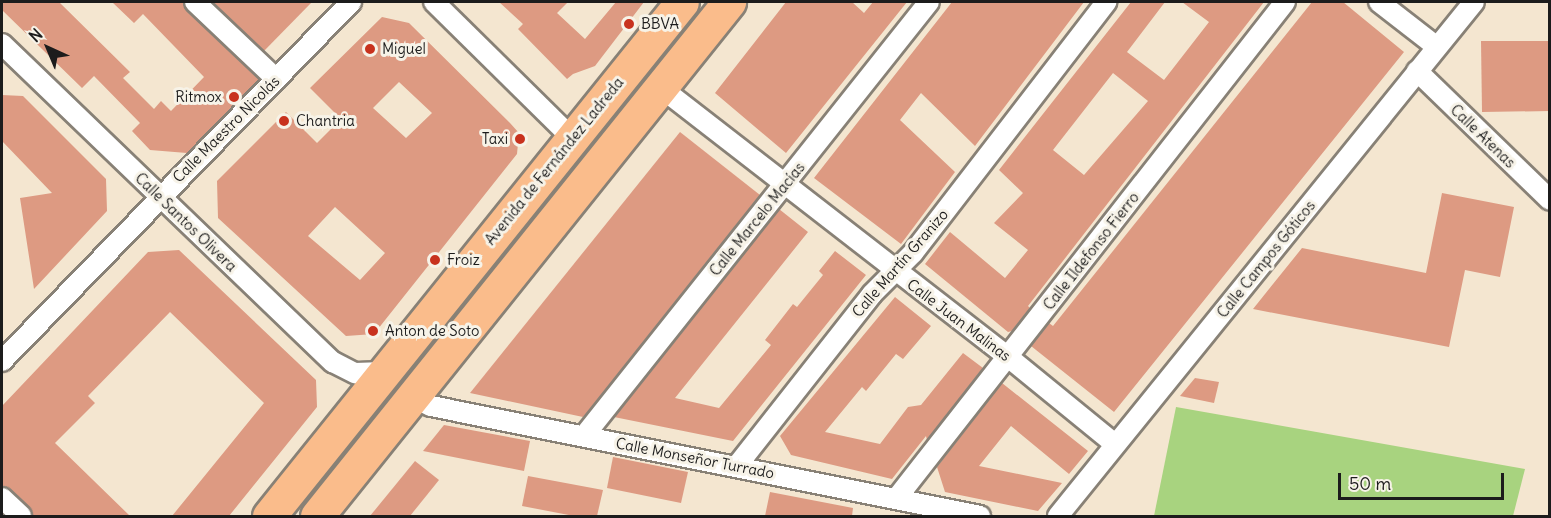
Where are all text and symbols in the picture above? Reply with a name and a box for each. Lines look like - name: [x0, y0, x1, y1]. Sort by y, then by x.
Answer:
- place label: BBVA: [641, 15, 679, 33]
- marker: BBVA: [622, 17, 636, 31]
- north arrow: [18, 18, 78, 78]
- text: N: [25, 24, 46, 46]
- place label: Miguel: [382, 40, 426, 58]
- marker: Miguel: [363, 42, 377, 56]
- street label: Calle Maestro Nicolás: [169, 72, 283, 186]
- street label: Avenida de Fernández Ladreda: [481, 74, 627, 248]
- place label: Ritmox: [175, 88, 222, 106]
- marker: Ritmox: [227, 90, 241, 104]
- street label: Calle Atenas: [1447, 101, 1519, 171]
- place label: Chantria: [296, 112, 355, 130]
- marker: Chantria: [277, 114, 291, 128]
- place label: Taxi: [482, 130, 508, 148]
- marker: Taxi: [513, 132, 527, 146]
- street label: Calle Marcelo Macías: [706, 159, 808, 279]
- street label: Calle Santos Olivera: [131, 169, 241, 275]
- street label: Calle Ildefonso Fierro: [1039, 189, 1143, 313]
- street label: Calle Campos Góticos: [1213, 197, 1319, 321]
- street label: Calle Martín Granizo: [848, 205, 952, 321]
- place label: Froiz: [447, 251, 480, 269]
- marker: Froiz: [428, 253, 442, 267]
- street label: Calle Juan Malinas: [904, 275, 1014, 365]
- place label: Anton de Soto: [385, 322, 479, 340]
- marker: Anton de Soto: [366, 324, 380, 338]
- street label: Calle Monseñor Turrado: [614, 434, 776, 482]
- scale bar: [1341, 461, 1508, 499]
- text: 50 m: [1349, 472, 1391, 495]

